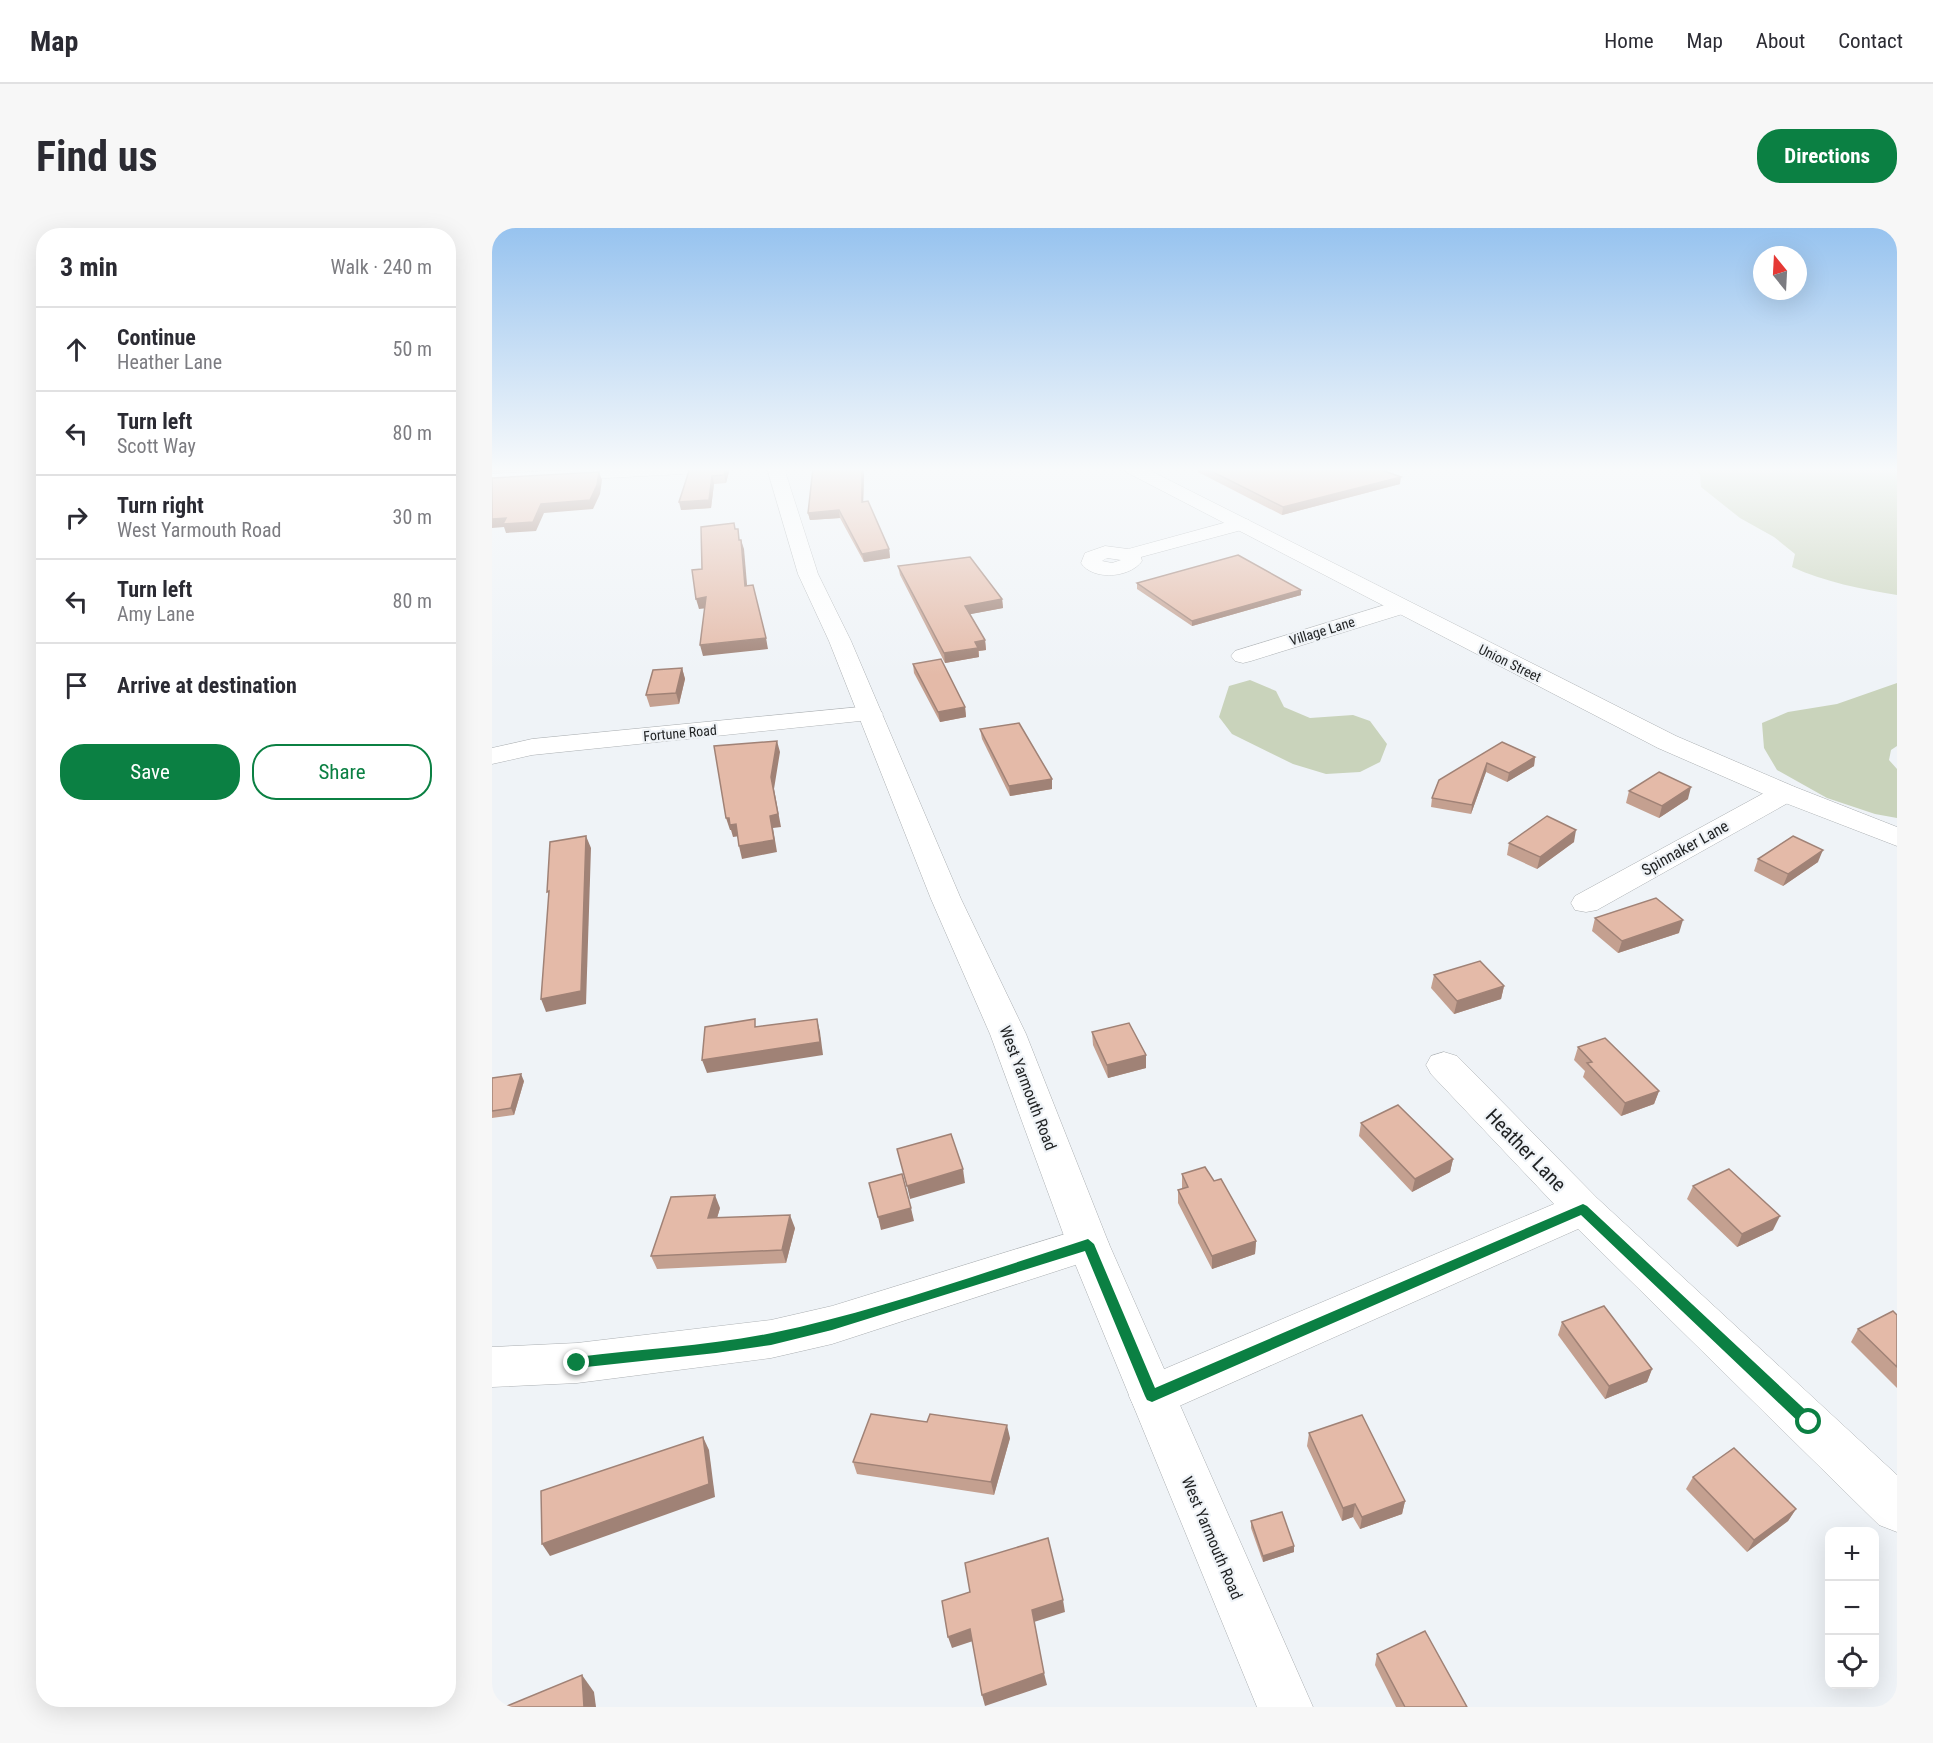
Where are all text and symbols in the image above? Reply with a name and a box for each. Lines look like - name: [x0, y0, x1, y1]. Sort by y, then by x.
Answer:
- text: Map: [30, 25, 78, 58]
- text: Home: [1604, 29, 1654, 53]
- text: Map: [1687, 29, 1723, 53]
- text: About: [1756, 29, 1805, 53]
- text: Contact: [1838, 29, 1903, 53]
- button: Directions: [1757, 129, 1897, 183]
- text: Find us: [36, 132, 157, 181]
- north arrow: [1753, 246, 1807, 300]
- text: 3 min: [60, 252, 118, 282]
- text: Walk · 240 m: [331, 255, 432, 279]
- text: Continue: [117, 325, 196, 350]
- icon: ahead: [60, 333, 93, 366]
- text: 50 m: [393, 337, 432, 361]
- text: Heather Lane: [117, 350, 222, 374]
- text: Turn left: [117, 409, 192, 434]
- icon: left: [60, 417, 93, 450]
- text: 80 m: [393, 421, 432, 445]
- text: Scott Way: [117, 434, 196, 458]
- text: Turn right: [117, 493, 204, 518]
- icon: right: [60, 501, 93, 534]
- text: 30 m: [393, 505, 432, 529]
- text: West Yarmouth Road: [117, 518, 281, 542]
- text: Turn left: [117, 577, 192, 602]
- icon: left: [60, 585, 93, 618]
- text: 80 m: [393, 589, 432, 613]
- text: Amy Lane: [117, 602, 195, 626]
- street label: Village Lane: [1287, 613, 1357, 649]
- street label: Union Street: [1476, 641, 1544, 685]
- icon: arrive: [60, 669, 93, 702]
- text: Arrive at destination: [117, 673, 297, 698]
- street label: Fortune Road: [643, 722, 717, 744]
- button: Save: [60, 744, 240, 800]
- button: Share: [252, 744, 432, 800]
- street label: Spinnaker Lane: [1638, 816, 1732, 880]
- street label: West Yarmouth Road: [996, 1023, 1060, 1153]
- street label: Heather Lane: [1481, 1104, 1571, 1196]
- route end: [563, 1349, 589, 1375]
- route start: [1795, 1408, 1821, 1434]
- street label: West Yarmouth Road: [1178, 1474, 1246, 1602]
- map controls: [1825, 1527, 1879, 1689]
- button: +: [1825, 1527, 1879, 1581]
- button: −: [1825, 1581, 1879, 1635]
- button: locate: [1825, 1635, 1879, 1689]

